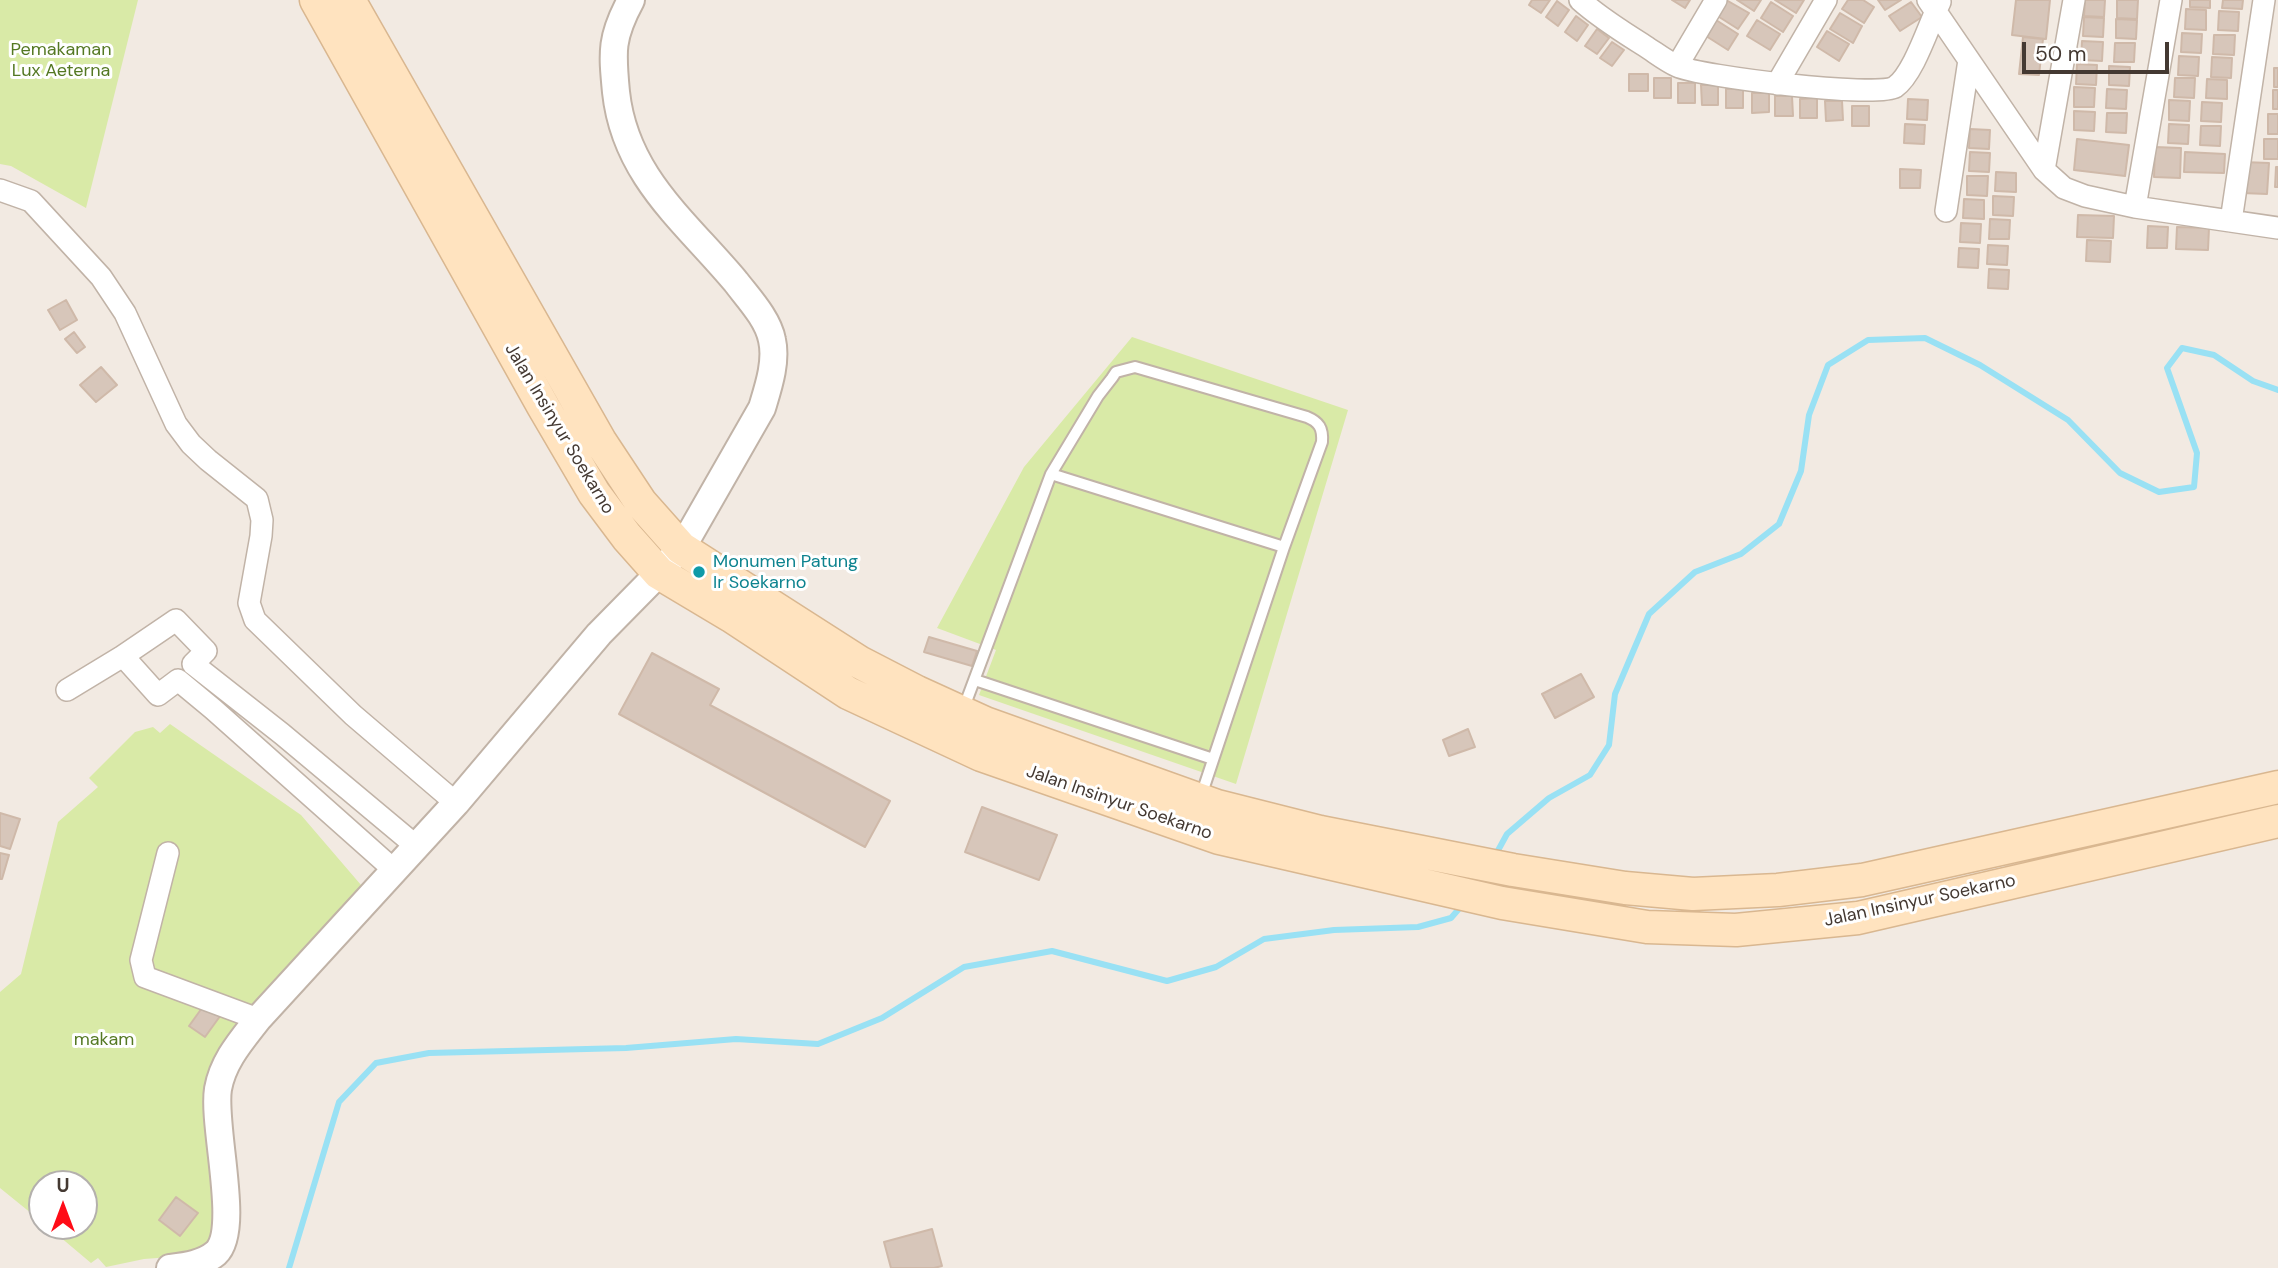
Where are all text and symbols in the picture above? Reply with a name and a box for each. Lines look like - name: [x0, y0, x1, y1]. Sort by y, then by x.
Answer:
- scale bar: [2026, 28, 2173, 72]
- park label: Pemakaman Lux Aeterna: [11, 39, 111, 82]
- text: 50 m: [2035, 40, 2086, 68]
- street label: Jalan Insinyur Soekarno: [499, 340, 619, 518]
- place label: Monumen Patung Ir Soekarno: [713, 551, 858, 594]
- marker: Monumen Patung Ir Soekarno: [691, 564, 707, 580]
- street label: Jalan Insinyur Soekarno: [1023, 761, 1215, 845]
- street label: Jalan Insinyur Soekarno: [1822, 870, 2018, 932]
- park label: makam: [74, 1029, 134, 1051]
- north arrow: [28, 1170, 98, 1240]
- text: U: [56, 1173, 70, 1198]

